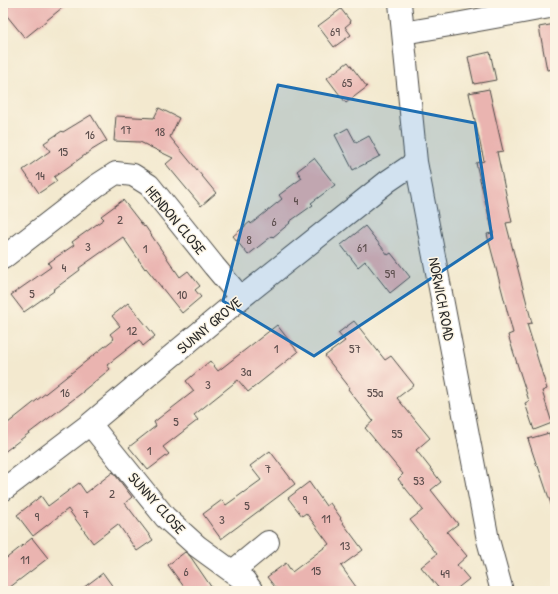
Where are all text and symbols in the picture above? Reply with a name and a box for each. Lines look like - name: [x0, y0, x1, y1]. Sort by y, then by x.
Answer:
- house number: 69: [330, 22, 340, 40]
- house number: 65: [342, 73, 353, 91]
- house number: 17: [120, 120, 132, 138]
- house number: 18: [155, 122, 166, 140]
- house number: 16: [85, 125, 95, 143]
- house number: 15: [58, 142, 69, 160]
- house number: 14: [35, 166, 45, 184]
- street label: HENDON CLOSE: [141, 181, 211, 259]
- house number: 4: [294, 191, 299, 209]
- house number: 2: [117, 210, 123, 228]
- house number: 6: [271, 212, 277, 230]
- house number: 8: [246, 230, 252, 248]
- house number: 3: [85, 237, 91, 255]
- house number: 61: [357, 238, 367, 256]
- house number: 1: [143, 239, 148, 257]
- street label: NORWICH ROAD: [424, 256, 461, 343]
- house number: 4: [62, 258, 67, 276]
- house number: 59: [385, 264, 395, 282]
- house number: 5: [29, 284, 35, 302]
- house number: 10: [177, 285, 187, 303]
- street label: SUNNY GROVE: [172, 291, 246, 358]
- house number: 12: [127, 321, 137, 339]
- house number: 1: [274, 339, 279, 357]
- house number: 57: [349, 339, 361, 357]
- house number: 3a: [241, 362, 251, 380]
- house number: 3: [205, 375, 211, 393]
- house number: 16: [60, 383, 70, 401]
- house number: 55a: [367, 383, 383, 401]
- house number: 5: [173, 412, 179, 430]
- house number: 55: [392, 424, 403, 442]
- house number: 1: [147, 441, 152, 459]
- house number: 7: [265, 459, 271, 477]
- street label: SUNNY CLOSE: [123, 467, 191, 539]
- house number: 53: [413, 471, 425, 489]
- house number: 2: [109, 484, 115, 502]
- house number: 9: [303, 490, 308, 508]
- house number: 5: [244, 496, 250, 514]
- house number: 7: [83, 504, 89, 522]
- house number: 9: [35, 507, 40, 525]
- house number: 11: [321, 509, 331, 527]
- house number: 3: [219, 510, 225, 528]
- house number: 13: [340, 536, 350, 554]
- house number: 11: [20, 550, 30, 568]
- house number: 15: [311, 561, 322, 579]
- house number: 6: [183, 562, 189, 580]
- house number: 49: [440, 564, 450, 582]

